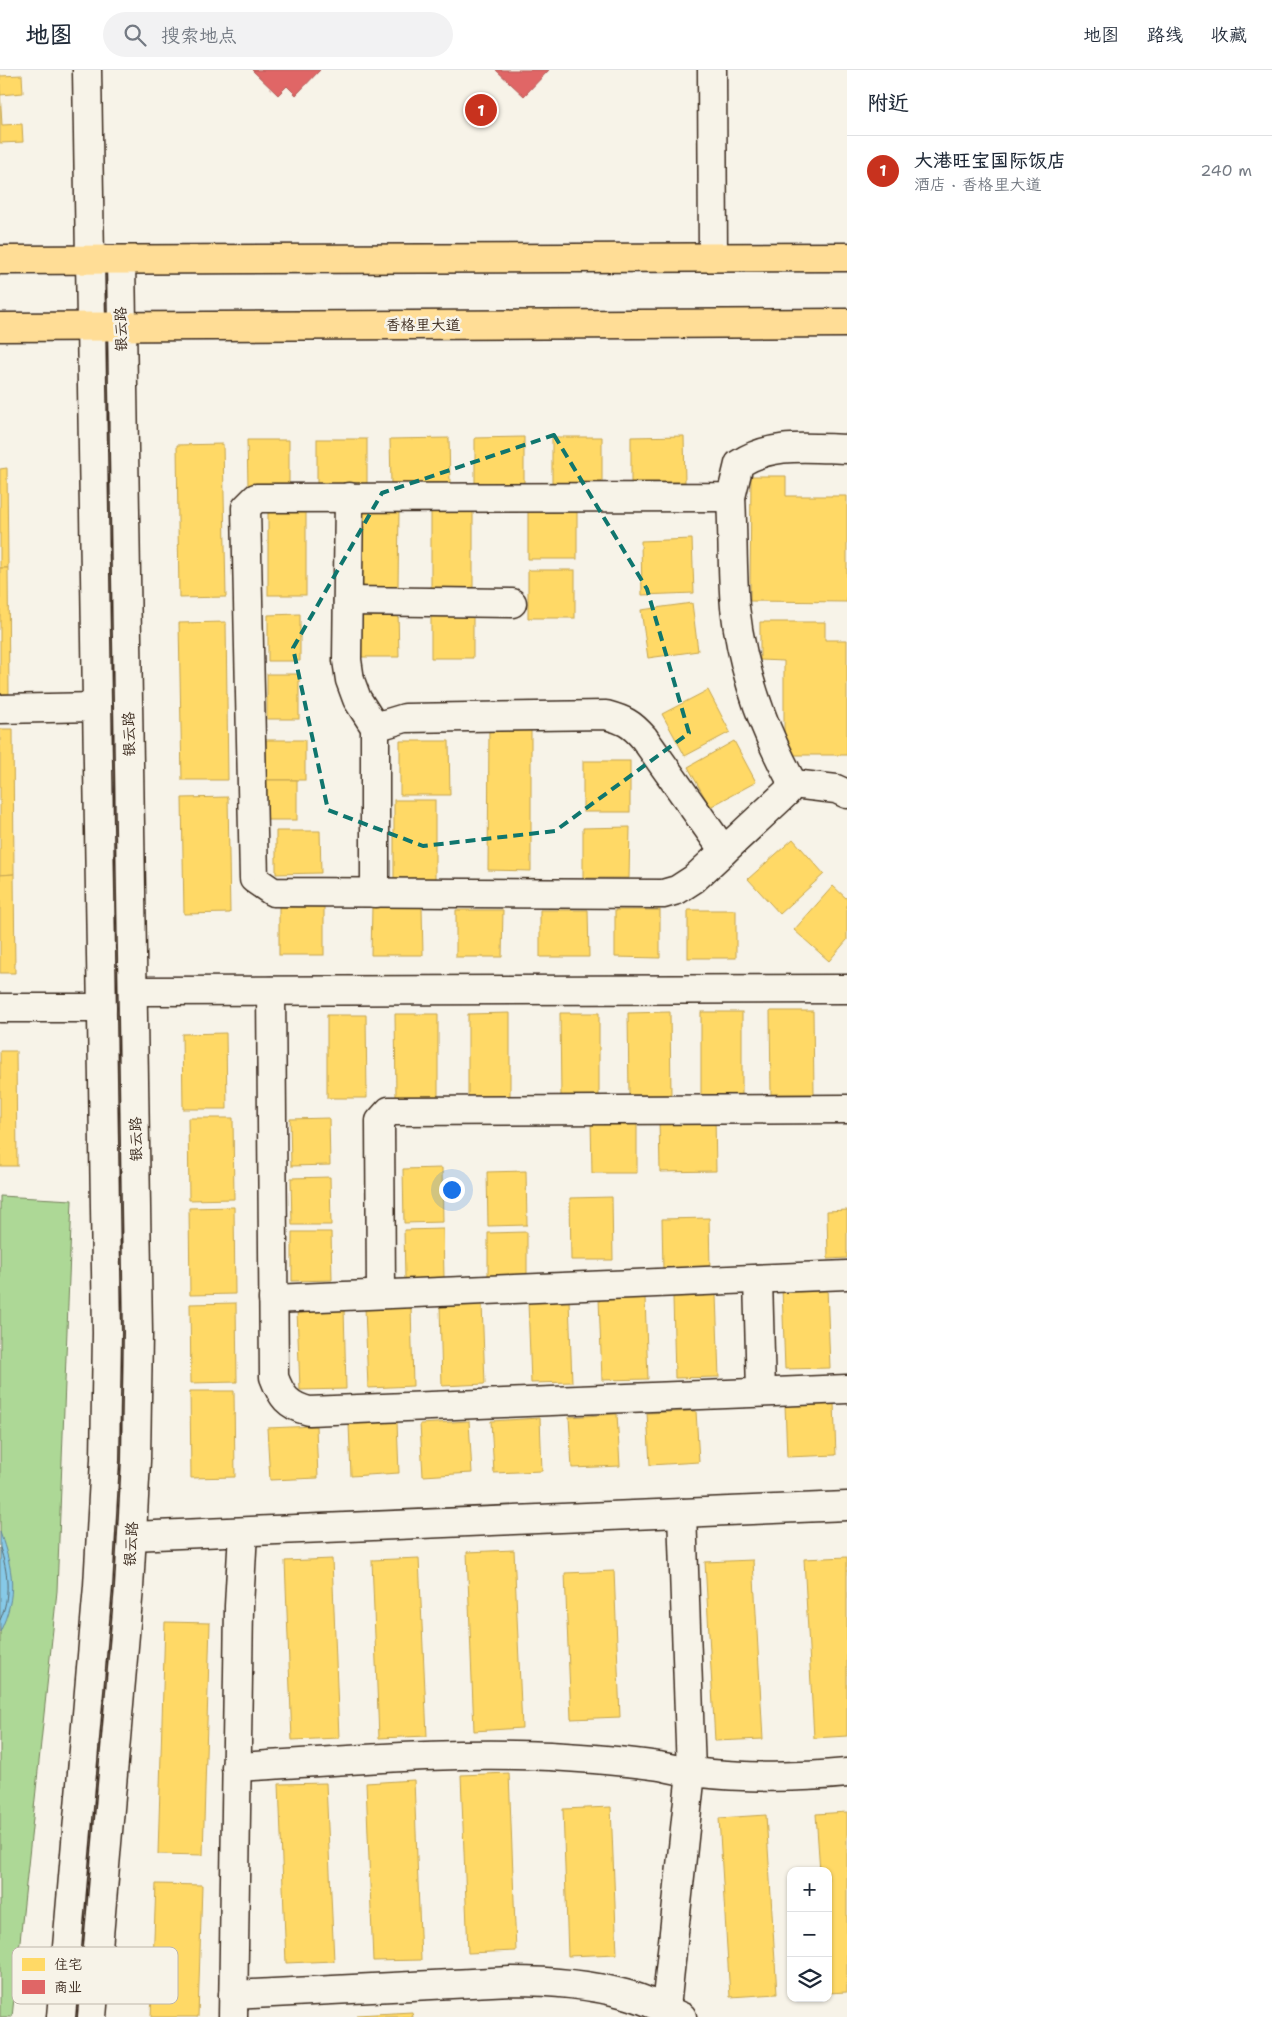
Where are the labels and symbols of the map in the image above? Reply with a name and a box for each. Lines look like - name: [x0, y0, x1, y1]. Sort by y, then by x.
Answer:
- pin: 1: [465, 91, 497, 129]
- street label: 银云路: [111, 306, 131, 352]
- street label: 香格里大道: [385, 315, 461, 335]
- street label: 银云路: [119, 711, 139, 757]
- street label: 银云路: [126, 1116, 146, 1162]
- your location: [439, 1177, 465, 1203]
- street label: 银云路: [120, 1521, 142, 1567]
- legend: [12, 1947, 178, 2004]
- text: 住宅: [54, 1955, 82, 1973]
- text: 商业: [54, 1978, 82, 1996]

